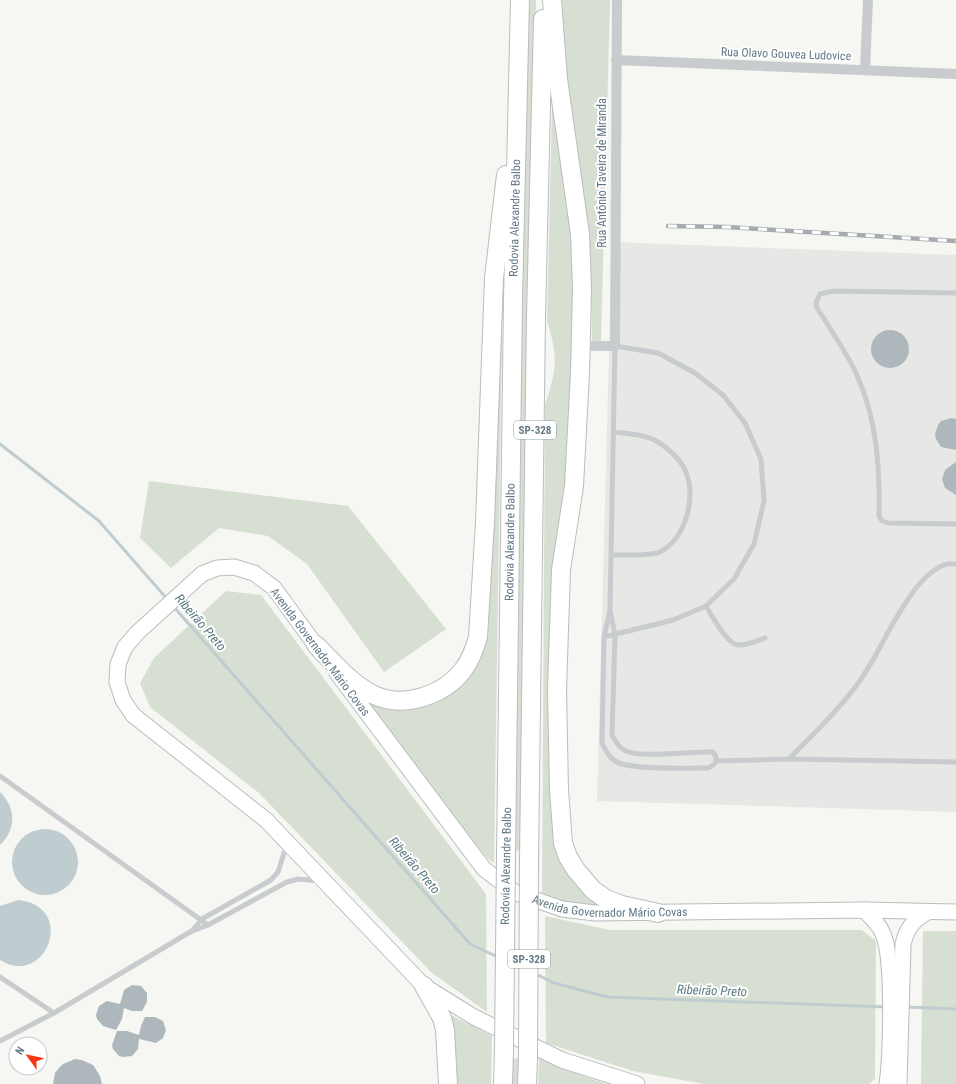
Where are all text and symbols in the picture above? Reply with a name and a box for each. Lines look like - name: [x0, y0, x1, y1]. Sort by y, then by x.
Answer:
- street label: Rua Olavo Gouvea Ludovice: [721, 45, 852, 63]
- street label: Rua Antônio Taveira de Miranda: [595, 98, 609, 248]
- street label: Rodovia Alexandre Balbo: [506, 159, 523, 277]
- road number: SP-328: [514, 421, 556, 439]
- street label: Rodovia Alexandre Balbo: [502, 483, 518, 601]
- street label: Avenida Governador Mário Covas: [267, 585, 373, 719]
- water label: Ribeirão Preto: [172, 591, 229, 654]
- street label: Rodovia Alexandre Balbo: [498, 807, 514, 925]
- water label: Ribeirão Preto: [386, 834, 443, 897]
- street label: Avenida Governador Mário Covas: [530, 892, 688, 920]
- road number: SP-328: [508, 950, 550, 968]
- water label: Ribeirão Preto: [677, 982, 747, 999]
- north arrow: [8, 1036, 48, 1076]
- text: N: [13, 1044, 27, 1057]

